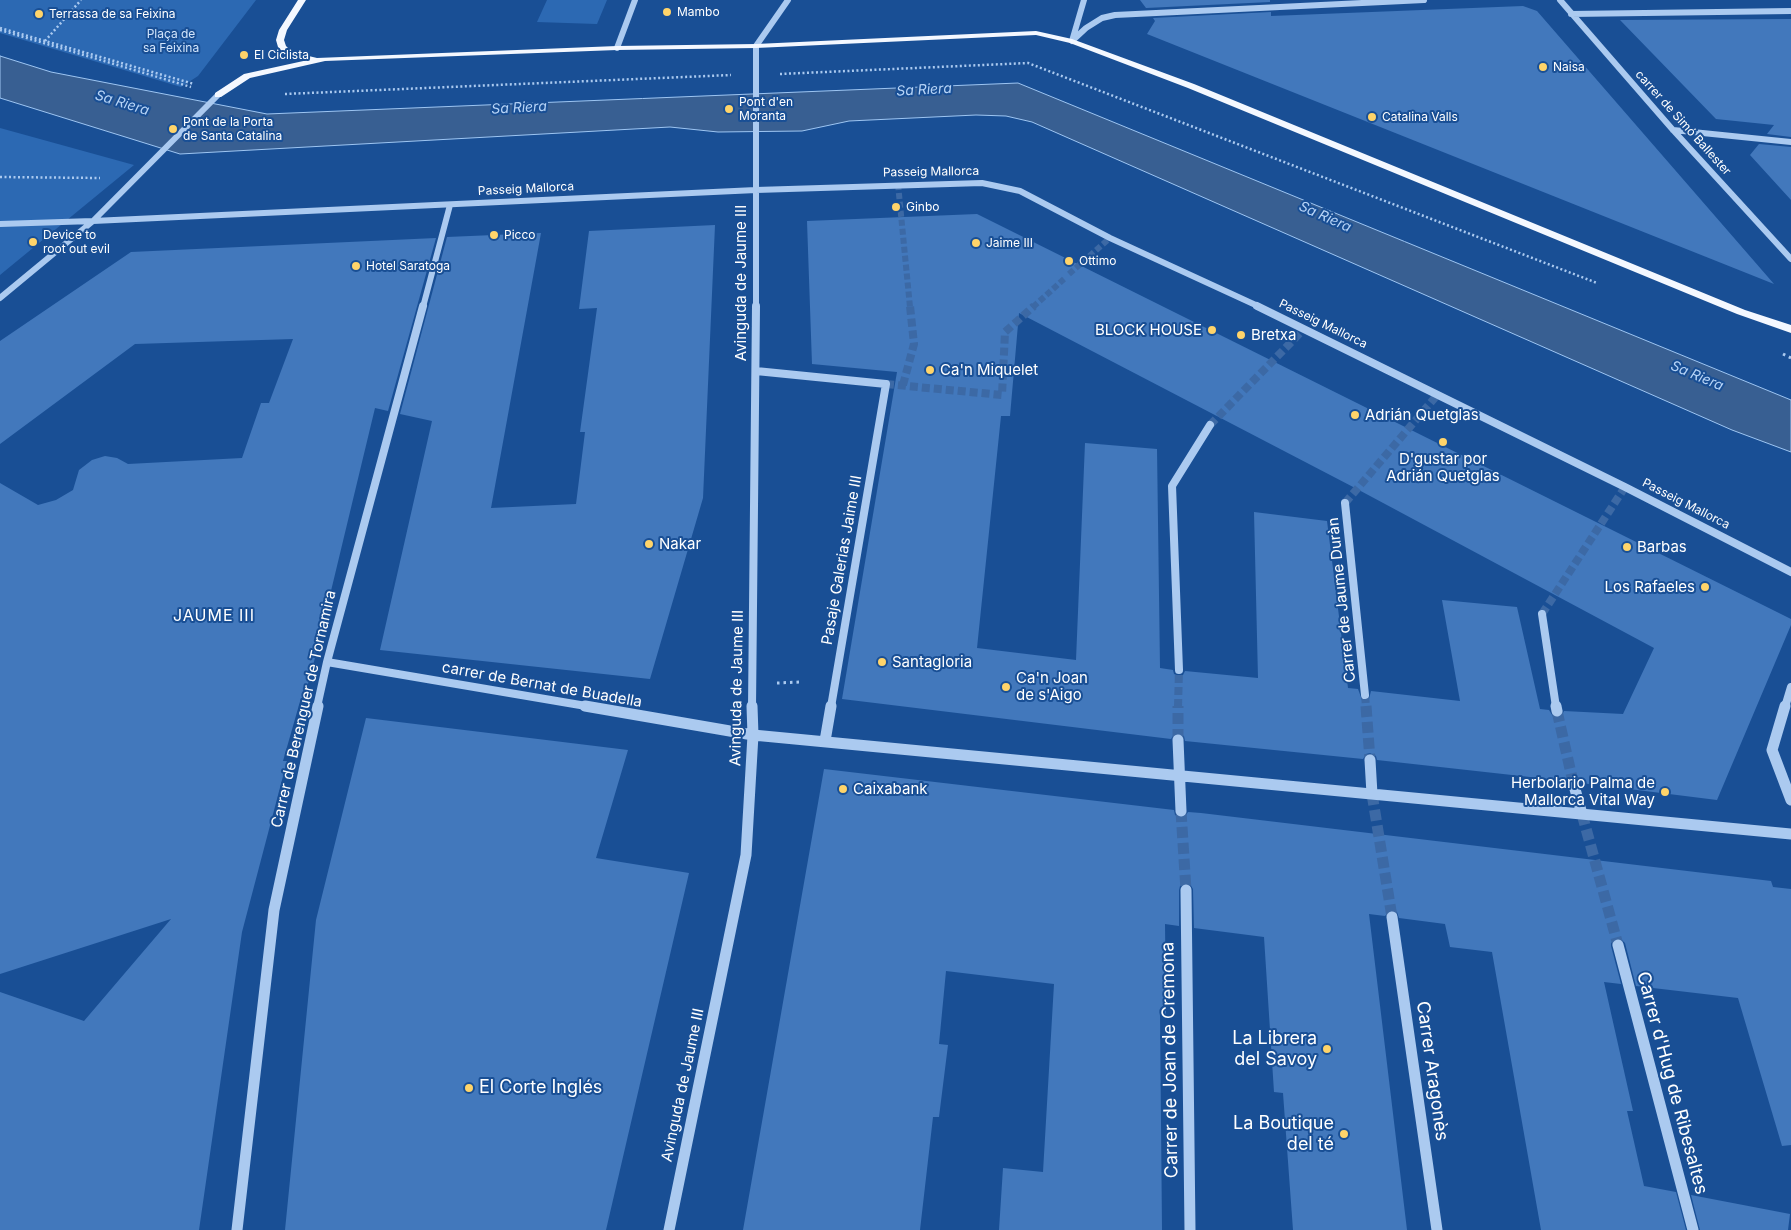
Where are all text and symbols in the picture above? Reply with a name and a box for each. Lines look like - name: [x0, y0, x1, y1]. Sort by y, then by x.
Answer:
- place label: Mambo: [677, 5, 720, 19]
- marker: Mambo: [661, 6, 673, 18]
- place label: Terrassa de sa Feixina: [49, 7, 176, 21]
- marker: Terrassa de sa Feixina: [33, 8, 45, 20]
- park label: Plaça de sa Feixina: [143, 27, 199, 55]
- place label: El Ciclista: [254, 48, 309, 62]
- marker: El Ciclista: [238, 49, 250, 61]
- place label: Naisa: [1553, 60, 1585, 74]
- marker: Naisa: [1537, 61, 1549, 73]
- street label: carrer de Simó Ballester: [1632, 68, 1734, 178]
- water label: Sa Riera: [896, 80, 952, 100]
- water label: Sa Riera: [93, 87, 151, 119]
- place label: Pont d'en Moranta: [739, 95, 793, 123]
- water label: Sa Riera: [491, 98, 547, 118]
- marker: Pont d'en Moranta: [723, 103, 735, 115]
- place label: Catalina Valls: [1382, 110, 1458, 124]
- marker: Catalina Valls: [1366, 111, 1378, 123]
- place label: Pont de la Porta de Santa Catalina: [183, 115, 282, 143]
- marker: Pont de la Porta de Santa Catalina: [167, 123, 179, 135]
- street label: Passeig Mallorca: [883, 164, 979, 180]
- street label: Passeig Mallorca: [478, 179, 574, 199]
- water label: Sa Riera: [1296, 198, 1354, 236]
- place label: Ginbo: [906, 200, 939, 214]
- marker: Ginbo: [890, 201, 902, 213]
- street label: Avinguda de Jaume III: [732, 205, 750, 361]
- place label: Device to root out evil: [43, 228, 110, 256]
- place label: Picco: [504, 228, 535, 242]
- marker: Picco: [488, 229, 500, 241]
- marker: Device to root out evil: [27, 236, 39, 248]
- place label: Jaime III: [986, 236, 1033, 250]
- marker: Jaime III: [970, 237, 982, 249]
- place label: Ottimo: [1079, 254, 1116, 268]
- marker: Ottimo: [1063, 255, 1075, 267]
- place label: Hotel Saratoga: [366, 259, 450, 273]
- marker: Hotel Saratoga: [350, 260, 362, 272]
- street label: Passeig Mallorca: [1277, 296, 1369, 352]
- place label: BLOCK HOUSE: [1095, 321, 1202, 339]
- marker: BLOCK HOUSE: [1206, 324, 1218, 336]
- place label: Bretxa: [1251, 326, 1296, 344]
- marker: Bretxa: [1235, 329, 1247, 341]
- water label: Sa Riera: [1668, 357, 1726, 395]
- place label: Ca'n Miquelet: [940, 361, 1038, 379]
- marker: Ca'n Miquelet: [924, 364, 936, 376]
- place label: Adrián Quetglas: [1365, 406, 1479, 424]
- marker: Adrián Quetglas: [1349, 409, 1361, 421]
- marker: D'gustar por Adrián Quetglas: [1437, 436, 1449, 448]
- place label: D'gustar por Adrián Quetglas: [1386, 450, 1500, 485]
- street label: Pasaje Galerias Jaime III: [818, 474, 866, 646]
- street label: Passeig Mallorca: [1640, 476, 1732, 532]
- street label: Carrer de Jaume Duràn: [1324, 517, 1360, 683]
- place label: Nakar: [659, 535, 701, 553]
- marker: Nakar: [643, 538, 655, 550]
- place label: Barbas: [1637, 538, 1687, 556]
- marker: Barbas: [1621, 541, 1633, 553]
- place label: Los Rafaeles: [1605, 578, 1695, 596]
- marker: Los Rafaeles: [1699, 581, 1711, 593]
- street label: Carrer de Berenguer de Tornamira: [268, 588, 340, 830]
- district label: JAUME III: [172, 606, 256, 626]
- street label: Avinguda de Jaume III: [727, 610, 747, 766]
- place label: Santagloria: [892, 653, 972, 671]
- marker: Santagloria: [876, 656, 888, 668]
- street label: carrer de Bernat de Buadella: [441, 659, 643, 711]
- place label: Ca'n Joan de s'Aigo: [1016, 669, 1088, 704]
- marker: Ca'n Joan de s'Aigo: [1000, 681, 1012, 693]
- place label: Herbolario Palma de Mallorca Vital Way: [1511, 774, 1655, 809]
- place label: Caixabank: [853, 780, 927, 798]
- marker: Caixabank: [837, 783, 849, 795]
- marker: Herbolario Palma de Mallorca Vital Way: [1659, 786, 1671, 798]
- street label: Carrer de Joan de Cremona: [1157, 941, 1183, 1179]
- street label: Carrer d'Hug de Ribesaltes: [1632, 969, 1712, 1197]
- street label: Carrer Aragonès: [1412, 1000, 1452, 1142]
- street label: Avinguda de Jaume III: [658, 1007, 708, 1163]
- place label: La Librera del Savoy: [1232, 1028, 1317, 1070]
- marker: La Librera del Savoy: [1321, 1043, 1333, 1055]
- place label: El Corte Inglés: [479, 1077, 602, 1099]
- marker: El Corte Inglés: [463, 1082, 475, 1094]
- place label: La Boutique del té: [1233, 1113, 1334, 1156]
- marker: La Boutique del té: [1338, 1128, 1350, 1140]

